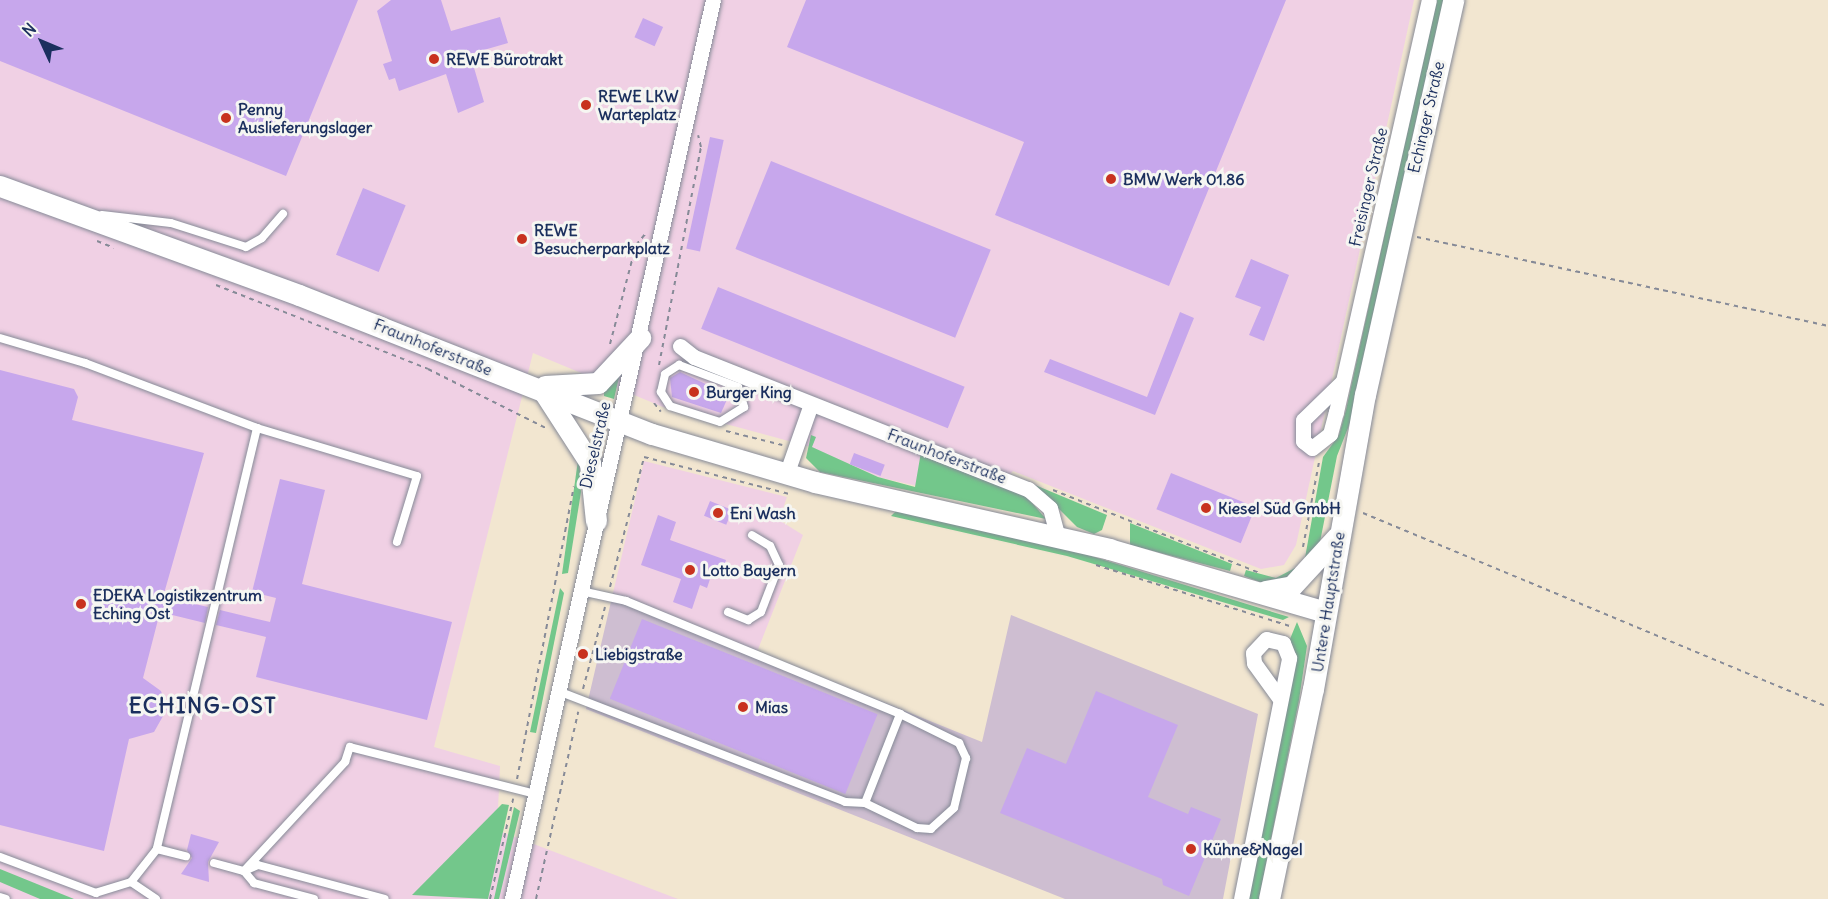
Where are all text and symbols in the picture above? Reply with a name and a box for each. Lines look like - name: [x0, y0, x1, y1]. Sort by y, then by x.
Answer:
- north arrow: [12, 12, 72, 72]
- text: N: [18, 19, 40, 40]
- place label: REWE Bürotrakt: [446, 49, 563, 69]
- marker: REWE Bürotrakt: [427, 52, 441, 66]
- street label: Echinger Straße: [1404, 59, 1448, 175]
- place label: REWE LKW Warteplatz: [598, 86, 678, 124]
- marker: REWE LKW Warteplatz: [579, 98, 593, 112]
- place label: Penny Auslieferungslager: [238, 99, 372, 137]
- marker: Penny Auslieferungslager: [219, 111, 233, 125]
- street label: Freisinger Straße: [1345, 126, 1391, 248]
- place label: BMW Werk 01.86: [1123, 169, 1245, 189]
- marker: BMW Werk 01.86: [1104, 172, 1118, 186]
- place label: REWE Besucherparkplatz: [534, 220, 670, 258]
- marker: REWE Besucherparkplatz: [515, 232, 529, 246]
- street label: Fraunhoferstraße: [371, 314, 495, 380]
- place label: Burger King: [706, 382, 792, 402]
- marker: Burger King: [687, 385, 701, 399]
- street label: Dieselstraße: [576, 400, 614, 490]
- street label: Fraunhoferstraße: [885, 424, 1009, 488]
- place label: Kiesel Süd GmbH: [1218, 498, 1341, 518]
- marker: Kiesel Süd GmbH: [1199, 501, 1213, 515]
- place label: Eni Wash: [730, 503, 796, 523]
- marker: Eni Wash: [711, 506, 725, 520]
- street label: Untere Hauptstraße: [1307, 530, 1349, 674]
- place label: Lotto Bayern: [702, 560, 796, 580]
- marker: Lotto Bayern: [683, 563, 697, 577]
- place label: EDEKA Logistikzentrum Eching Ost: [93, 585, 262, 623]
- marker: EDEKA Logistikzentrum Eching Ost: [74, 597, 88, 611]
- place label: Liebigstraße: [595, 644, 683, 664]
- marker: Liebigstraße: [576, 647, 590, 661]
- district label: ECHING-OST: [129, 693, 277, 719]
- place label: Mias: [755, 697, 788, 717]
- marker: Mias: [736, 700, 750, 714]
- place label: Kühne&Nagel: [1203, 839, 1303, 859]
- marker: Kühne&Nagel: [1184, 842, 1198, 856]

